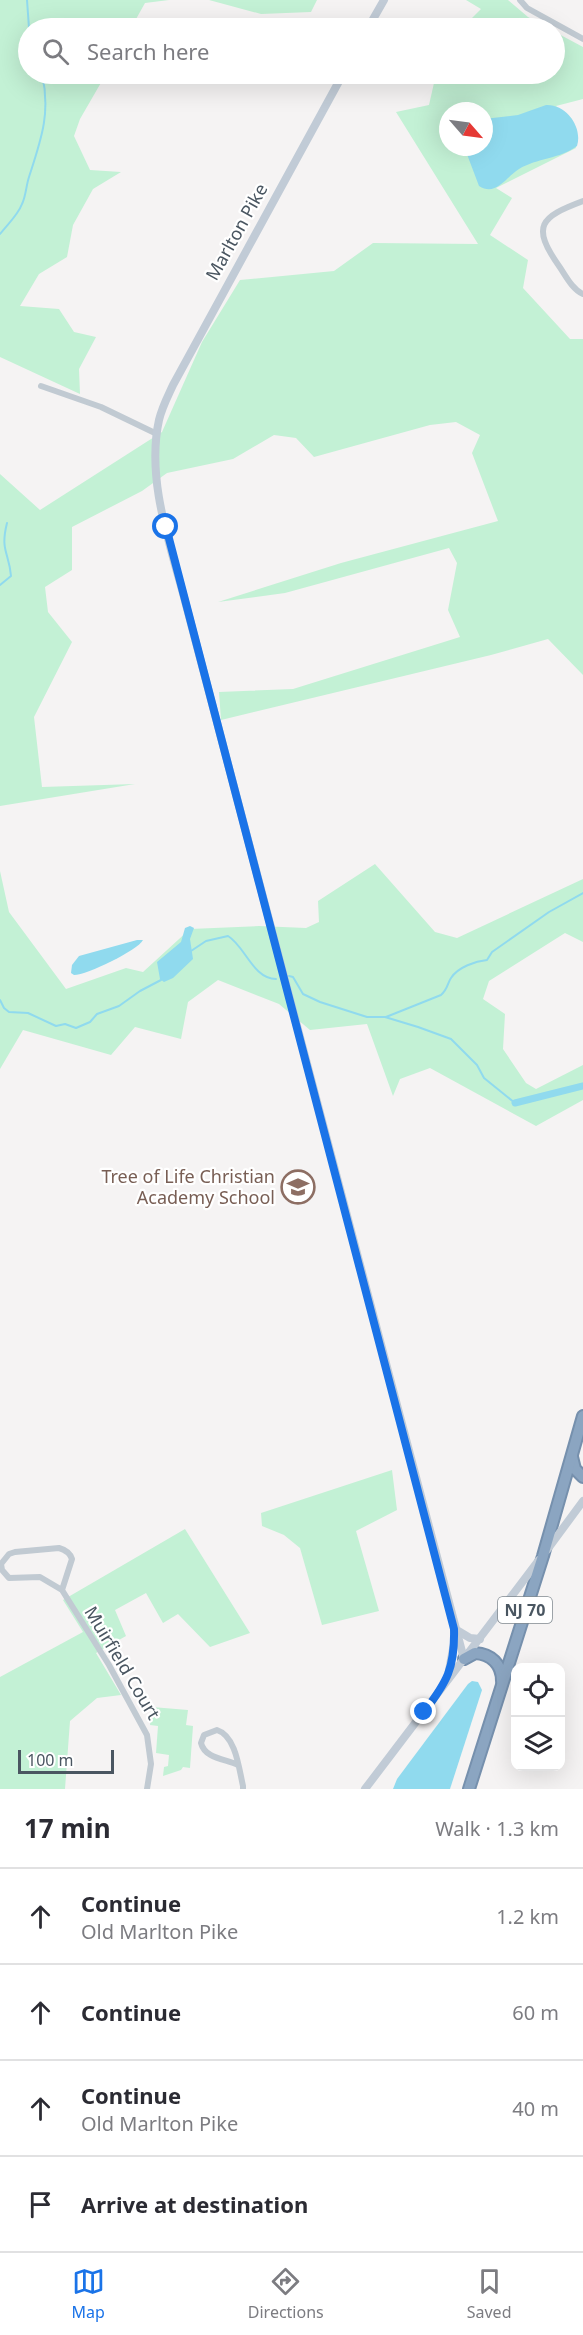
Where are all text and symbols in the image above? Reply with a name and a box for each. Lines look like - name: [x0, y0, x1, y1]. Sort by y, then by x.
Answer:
- search box: [18, 18, 565, 84]
- icon: search: [39, 35, 72, 68]
- text: Search here: [87, 36, 209, 66]
- north arrow: [439, 102, 493, 156]
- street label: Marlton Pike: [200, 179, 273, 284]
- route start: [152, 513, 178, 539]
- place label: Tree of Life Christian Academy School: [101, 1164, 275, 1209]
- school or university icon: Tree of Life Christian Academy School: [280, 1169, 316, 1205]
- road number: NJ 70: [498, 1597, 552, 1623]
- street label: Muirfield Court: [80, 1601, 166, 1724]
- map controls: [511, 1663, 565, 1771]
- button: locate: [511, 1663, 565, 1717]
- route end: [410, 1698, 436, 1724]
- button: layers: [511, 1717, 565, 1771]
- scale bar: [18, 1747, 114, 1774]
- text: 100 m: [27, 1749, 74, 1771]
- text: 17 min: [24, 1810, 111, 1846]
- text: Walk · 1.3 km: [435, 1815, 559, 1842]
- text: Continue: [81, 1888, 181, 1918]
- icon: ahead: [24, 1900, 57, 1933]
- text: 1.2 km: [496, 1903, 559, 1930]
- text: Old Marlton Pike: [81, 1918, 238, 1945]
- icon: ahead: [24, 1996, 57, 2029]
- text: Continue: [81, 1997, 181, 2027]
- text: 60 m: [512, 1999, 559, 2026]
- text: Continue: [81, 2080, 181, 2110]
- icon: ahead: [24, 2092, 57, 2125]
- text: 40 m: [512, 2095, 559, 2122]
- text: Old Marlton Pike: [81, 2110, 238, 2137]
- icon: arrive: [24, 2188, 57, 2221]
- text: Arrive at destination: [81, 2189, 308, 2219]
- tab: Map: [71, 2265, 105, 2323]
- tab: Directions: [248, 2265, 324, 2323]
- tab: Saved: [467, 2265, 511, 2323]

